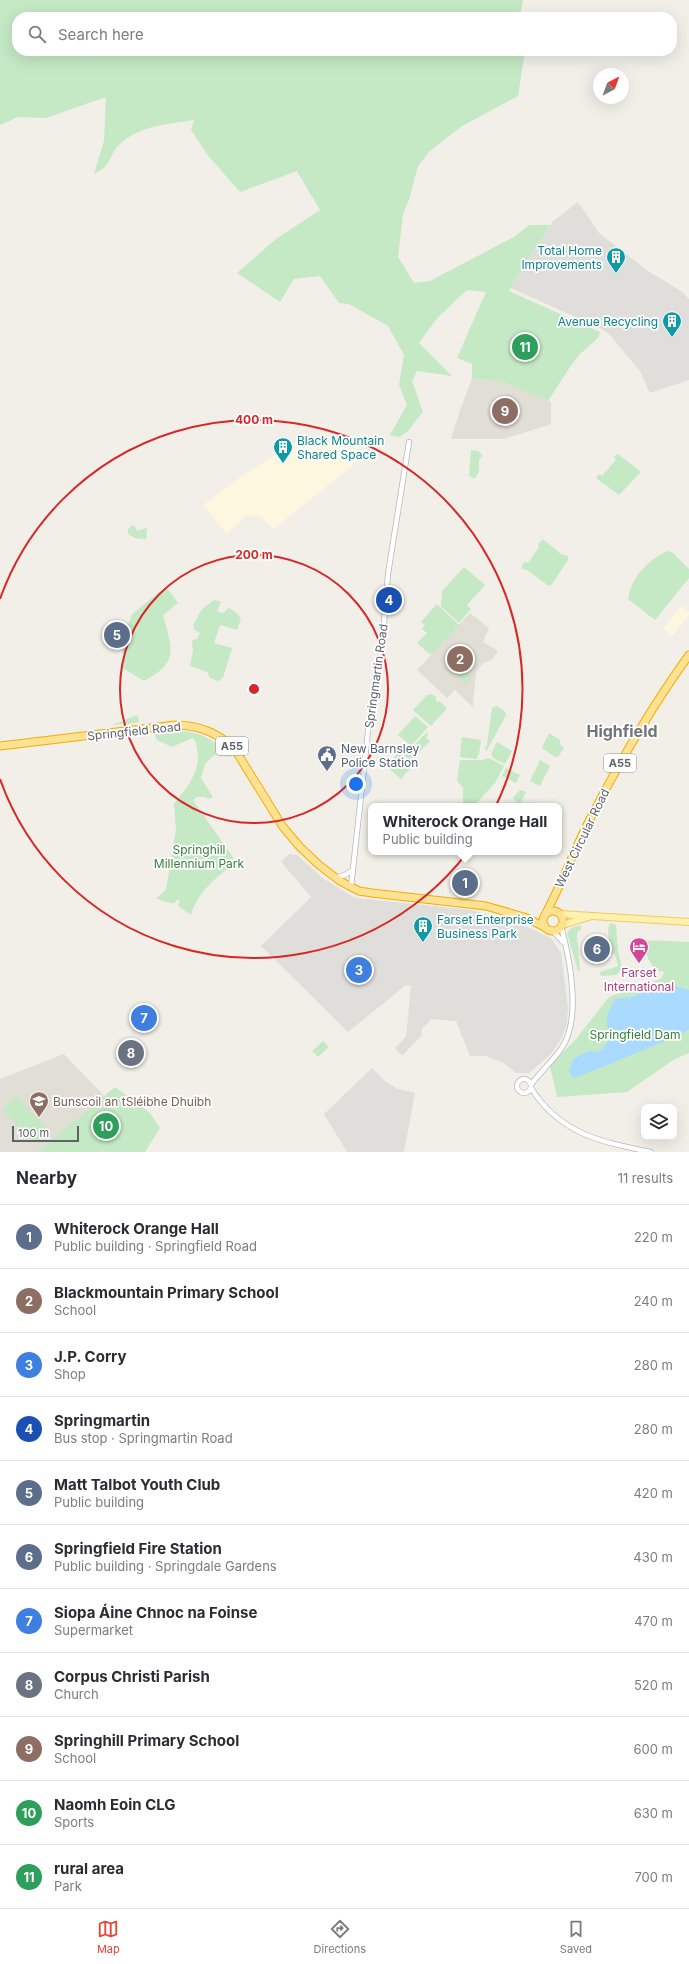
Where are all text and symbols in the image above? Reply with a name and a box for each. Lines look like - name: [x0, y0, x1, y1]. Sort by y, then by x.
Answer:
- search box: [12, 12, 677, 56]
- icon: search: [26, 23, 48, 45]
- text: Search here: [58, 25, 144, 44]
- north arrow: [593, 68, 629, 104]
- place label: Total Home Improvements: [521, 243, 602, 272]
- building icon: Total Home Improvements: [605, 246, 627, 274]
- building icon: Avenue Recycling: [661, 310, 683, 338]
- place label: Avenue Recycling: [558, 314, 658, 329]
- pin: 11: [512, 332, 538, 362]
- pin: 9: [492, 396, 518, 426]
- text: 400 m: [235, 412, 273, 427]
- place label: Black Mountain Shared Space: [297, 433, 384, 462]
- building icon: Black Mountain Shared Space: [272, 436, 294, 464]
- text: 200 m: [235, 547, 273, 562]
- pin: 4: [376, 585, 402, 615]
- pin: 5: [104, 620, 130, 650]
- street label: Springmartin Road: [361, 623, 391, 729]
- pin: 2: [447, 644, 473, 674]
- centre of rings: [247, 682, 261, 696]
- street label: Springfield Road: [86, 719, 182, 743]
- district label: Highfield: [586, 721, 658, 741]
- road number: A55: [216, 737, 248, 755]
- place label: New Barnsley Police Station: [341, 741, 419, 770]
- public building icon: New Barnsley Police Station: [316, 744, 338, 772]
- road number: A55: [604, 754, 636, 772]
- your location: [346, 774, 366, 794]
- street label: West Circular Road: [552, 786, 612, 890]
- popup: [368, 803, 562, 855]
- text: Whiterock Orange Hall: [383, 812, 547, 831]
- text: Public building: [383, 831, 473, 847]
- park label: Springhill Millennium Park: [154, 842, 245, 871]
- pin: 1: [452, 868, 478, 898]
- place label: Farset Enterprise Business Park: [437, 912, 534, 941]
- building icon: Farset Enterprise Business Park: [412, 915, 434, 943]
- pin: 6: [584, 934, 610, 964]
- hotel icon: Farset International: [628, 936, 650, 964]
- pin: 3: [346, 955, 372, 985]
- place label: Farset International: [604, 965, 674, 994]
- pin: 7: [131, 1003, 157, 1033]
- park label: Springfield Dam: [590, 1027, 681, 1042]
- pin: 8: [118, 1038, 144, 1068]
- school or university icon: Bunscoil an tSléibhe Dhuibh: [28, 1090, 50, 1118]
- place label: Bunscoil an tSléibhe Dhuibh: [53, 1094, 211, 1109]
- map controls: [641, 1104, 677, 1140]
- button: layers: [641, 1104, 677, 1140]
- pin: 10: [93, 1111, 119, 1141]
- scale bar: [12, 1124, 79, 1143]
- text: 100 m: [18, 1126, 49, 1140]
- text: Nearby: [16, 1168, 77, 1188]
- text: 11 results: [618, 1170, 673, 1186]
- text: Whiterock Orange Hall: [54, 1219, 219, 1238]
- text: 1: [26, 1229, 32, 1245]
- text: 220 m: [634, 1229, 673, 1245]
- text: Public building · Springfield Road: [54, 1238, 257, 1254]
- text: Blackmountain Primary School: [54, 1283, 279, 1302]
- text: 2: [25, 1293, 33, 1309]
- text: 240 m: [634, 1293, 673, 1309]
- text: School: [54, 1302, 96, 1318]
- text: J.P. Corry: [54, 1347, 126, 1366]
- text: 3: [25, 1357, 33, 1373]
- text: 280 m: [634, 1357, 673, 1373]
- text: Shop: [54, 1366, 86, 1382]
- text: Springmartin: [54, 1411, 150, 1430]
- text: 4: [25, 1421, 33, 1437]
- text: 280 m: [634, 1421, 673, 1437]
- text: Bus stop · Springmartin Road: [54, 1430, 233, 1446]
- text: Matt Talbot Youth Club: [54, 1475, 220, 1494]
- text: 5: [25, 1485, 33, 1501]
- text: 420 m: [633, 1485, 673, 1501]
- text: Public building: [54, 1494, 144, 1510]
- text: Springfield Fire Station: [54, 1539, 222, 1558]
- text: 6: [25, 1549, 33, 1565]
- text: 430 m: [633, 1549, 673, 1565]
- text: Public building · Springdale Gardens: [54, 1558, 277, 1574]
- text: Siopa Áine Chnoc na Foinse: [54, 1603, 257, 1622]
- text: 7: [25, 1613, 33, 1629]
- text: 470 m: [634, 1613, 673, 1629]
- text: Supermarket: [54, 1622, 133, 1638]
- text: Corpus Christi Parish: [54, 1667, 210, 1686]
- text: 8: [25, 1677, 33, 1693]
- text: 520 m: [634, 1677, 673, 1693]
- text: Church: [54, 1686, 99, 1702]
- text: Springhill Primary School: [54, 1731, 239, 1750]
- text: 9: [25, 1741, 33, 1757]
- text: 600 m: [633, 1741, 673, 1757]
- text: School: [54, 1750, 96, 1766]
- text: Naomh Eoin CLG: [54, 1795, 176, 1814]
- text: 10: [22, 1805, 36, 1821]
- text: 630 m: [634, 1805, 673, 1821]
- text: Sports: [54, 1814, 94, 1830]
- text: rural area: [54, 1859, 124, 1878]
- text: 11: [23, 1869, 35, 1885]
- text: 700 m: [634, 1869, 673, 1885]
- text: Park: [54, 1878, 82, 1894]
- tab: Map: [97, 1918, 120, 1956]
- tab: Directions: [314, 1918, 366, 1956]
- tab: Saved: [560, 1918, 592, 1956]

